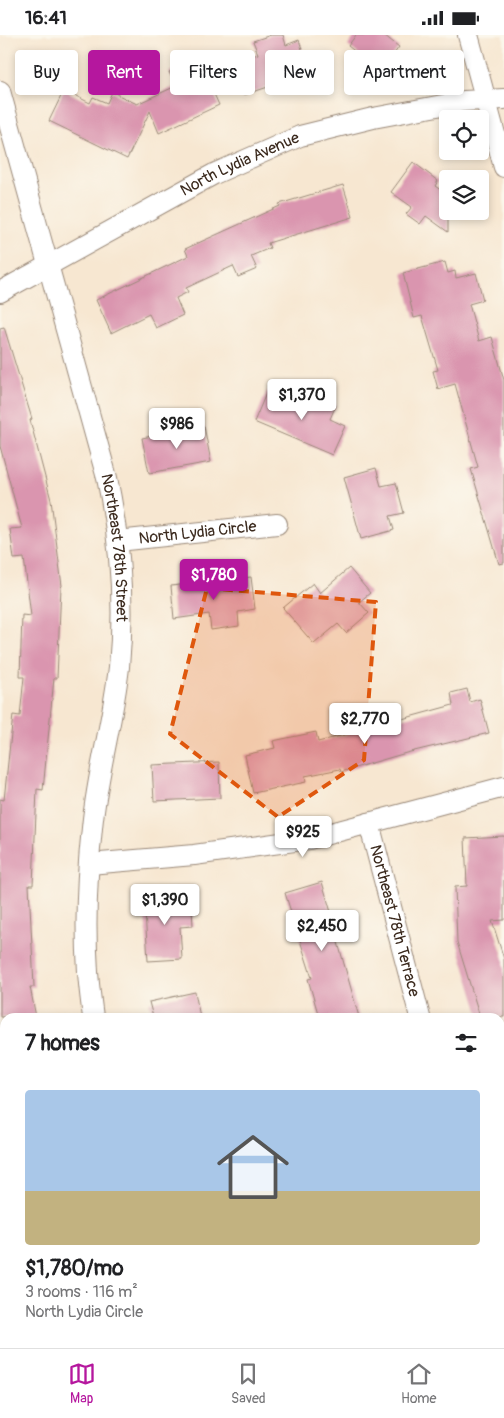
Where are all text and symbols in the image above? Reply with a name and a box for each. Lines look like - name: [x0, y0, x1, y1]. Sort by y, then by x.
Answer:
- text: 16:41: [25, 6, 67, 30]
- chip: Buy: [15, 50, 78, 95]
- chip: Rent: [88, 50, 160, 95]
- chip: Filters: [170, 50, 255, 95]
- chip: New: [265, 50, 334, 95]
- chip: Apartment: [344, 50, 464, 95]
- map controls: [439, 110, 489, 220]
- button: locate: [439, 110, 489, 160]
- street label: North Lydia Avenue: [177, 128, 303, 201]
- button: layers: [439, 170, 489, 220]
- pin: $1,370: [261, 379, 343, 421]
- text: $1,370: [278, 385, 326, 405]
- pin: $986: [147, 407, 207, 450]
- text: $986: [160, 414, 194, 434]
- street label: Northeast 78th Street: [96, 472, 132, 623]
- street label: North Lydia Circle: [138, 516, 258, 549]
- pin: $1,780: [173, 559, 255, 601]
- text: $1,780: [191, 565, 237, 585]
- pin: $2,770: [324, 703, 406, 745]
- text: $2,770: [340, 709, 390, 729]
- pin: $925: [273, 815, 333, 858]
- text: $925: [286, 822, 320, 842]
- street label: Northeast 78th Terrace: [365, 843, 424, 999]
- pin: $1,390: [124, 883, 206, 926]
- text: $1,390: [141, 890, 189, 910]
- pin: $2,450: [281, 909, 363, 952]
- text: $2,450: [297, 916, 347, 936]
- icon: filters: [452, 1029, 480, 1057]
- text: 7 homes: [25, 1030, 100, 1057]
- icon: home: [208, 1122, 298, 1212]
- text: $1,780/mo: [25, 1255, 123, 1282]
- text: 3 rooms · 116 m²: [25, 1282, 138, 1302]
- text: North Lydia Circle: [25, 1302, 143, 1322]
- tab: Map: [68, 1360, 96, 1407]
- tab: Saved: [231, 1360, 266, 1407]
- tab: Home: [401, 1360, 436, 1407]

